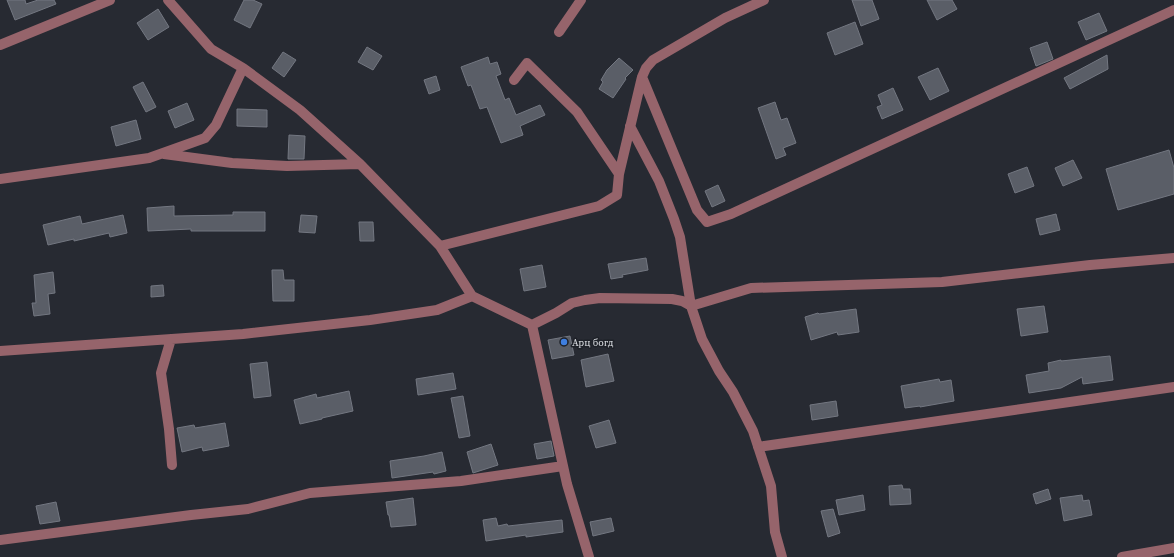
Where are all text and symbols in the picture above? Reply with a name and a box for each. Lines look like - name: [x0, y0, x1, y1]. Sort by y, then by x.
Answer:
- place label: Арц богд: [572, 336, 614, 349]
- marker: Арц богд: [559, 337, 569, 347]

